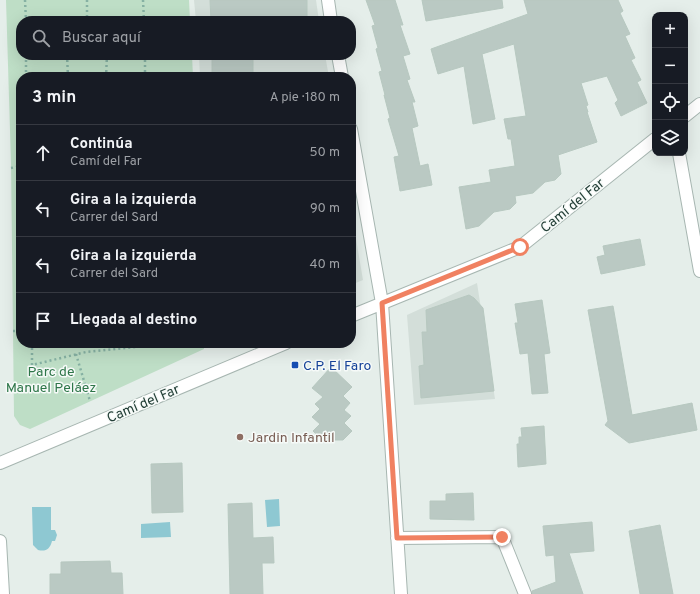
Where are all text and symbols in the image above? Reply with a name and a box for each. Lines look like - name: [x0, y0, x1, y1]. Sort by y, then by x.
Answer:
- map controls: [652, 12, 688, 156]
- button: +: [652, 12, 688, 48]
- search box: [16, 16, 356, 60]
- icon: search: [30, 27, 52, 49]
- text: Buscar aquí: [62, 29, 141, 48]
- button: −: [652, 48, 688, 84]
- button: locate: [652, 84, 688, 120]
- text: 3 min: [32, 87, 76, 109]
- text: A pie · 180 m: [270, 90, 340, 106]
- button: layers: [652, 120, 688, 156]
- text: Continúa: [70, 135, 132, 154]
- icon: ahead: [32, 142, 54, 164]
- text: 50 m: [310, 145, 340, 161]
- text: Camí del Far: [70, 154, 142, 170]
- street label: Camí del Far: [538, 175, 609, 237]
- text: Gira a la izquierda: [70, 191, 197, 210]
- icon: left: [32, 198, 54, 220]
- text: 90 m: [310, 201, 340, 217]
- text: Carrer del Sard: [70, 210, 158, 226]
- route start: [511, 238, 529, 256]
- text: Gira a la izquierda: [70, 247, 197, 266]
- icon: left: [32, 254, 54, 276]
- text: 40 m: [310, 257, 340, 273]
- text: Carrer del Sard: [70, 266, 158, 282]
- icon: arrive: [32, 310, 54, 332]
- text: Llegada al destino: [70, 311, 197, 330]
- place label: C.P. El Faro: [303, 358, 371, 375]
- marker: C.P. El Faro: [290, 360, 300, 370]
- park label: Parc de Manuel Peláez: [6, 364, 96, 397]
- street label: Camí del Far: [105, 381, 183, 427]
- place label: Jardin Infantil: [248, 430, 335, 447]
- marker: Jardin Infantil: [235, 432, 245, 442]
- route end: [493, 528, 511, 546]

